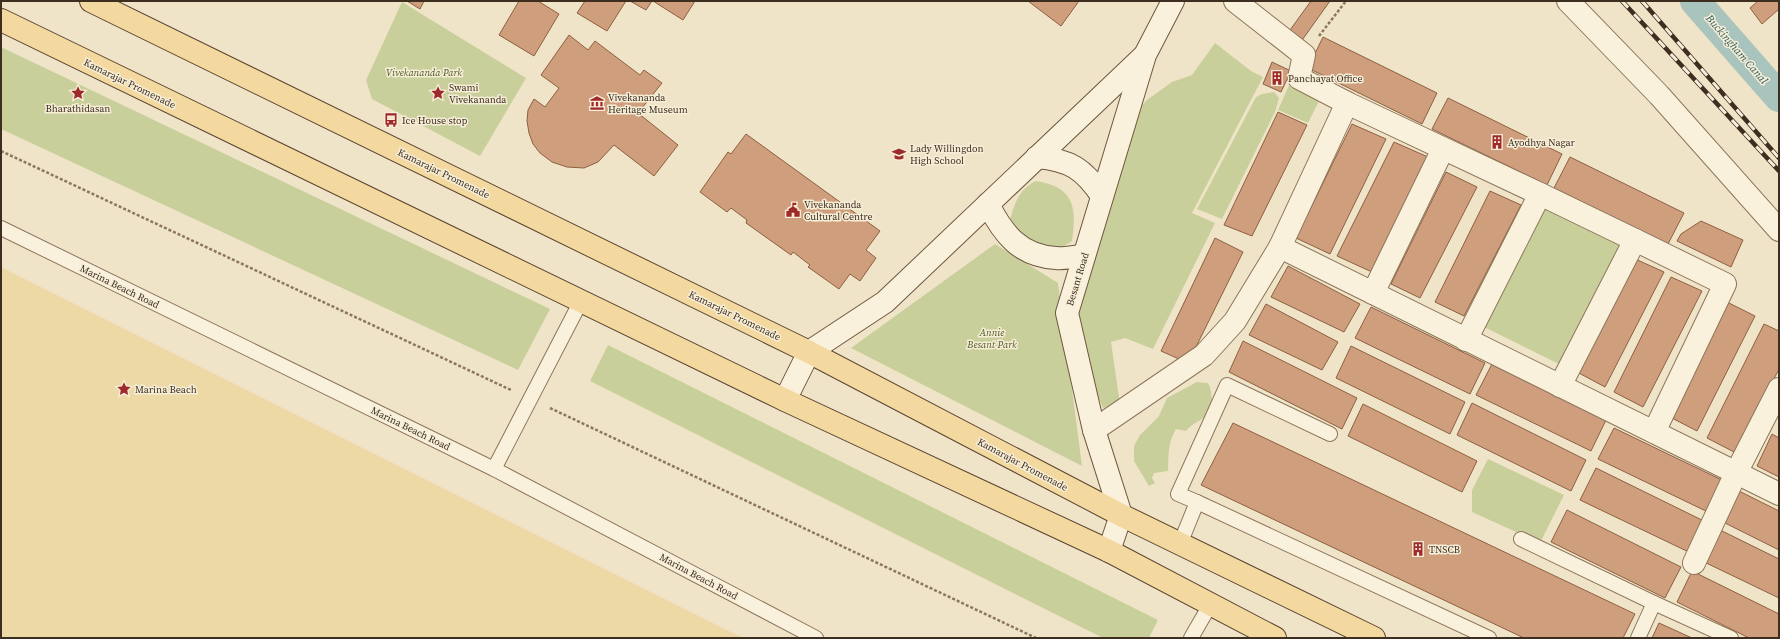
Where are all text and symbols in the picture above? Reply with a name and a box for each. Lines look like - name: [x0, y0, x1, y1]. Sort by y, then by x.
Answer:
- water label: Buckingham Canal: [1702, 11, 1772, 88]
- street label: Kamarajar Promenade: [82, 56, 178, 111]
- park label: Vivekananda Park: [386, 66, 462, 79]
- building icon: Panchayat Office: [1269, 70, 1285, 86]
- place label: Panchayat Office: [1288, 72, 1363, 85]
- place label: Swami Vivekananda: [449, 81, 507, 106]
- place icon: Bharathidasan: [70, 85, 86, 101]
- place icon: Swami Vivekananda: [430, 85, 446, 101]
- place label: Vivekananda Heritage Museum: [608, 91, 688, 116]
- museum icon: Vivekananda Heritage Museum: [589, 95, 605, 111]
- place label: Bharathidasan: [46, 102, 110, 115]
- bus stop icon: Ice House stop: [383, 112, 399, 128]
- place label: Ice House stop: [402, 114, 467, 127]
- building icon: Ayodhya Nagar: [1489, 134, 1505, 150]
- place label: Ayodhya Nagar: [1508, 136, 1576, 149]
- place label: Lady Willingdon High School: [910, 142, 983, 167]
- street label: Kamarajar Promenade: [396, 146, 492, 201]
- school or university icon: Lady Willingdon High School: [891, 146, 907, 162]
- place label: Vivekananda Cultural Centre: [804, 198, 873, 223]
- public building icon: Vivekananda Cultural Centre: [785, 202, 801, 218]
- street label: Besant Road: [1063, 251, 1092, 307]
- street label: Marina Beach Road: [78, 262, 162, 311]
- street label: Kamarajar Promenade: [687, 288, 783, 343]
- park label: Annie Besant Park: [966, 326, 1017, 351]
- place icon: Marina Beach: [116, 381, 132, 397]
- place label: Marina Beach: [135, 383, 197, 396]
- street label: Marina Beach Road: [369, 404, 453, 453]
- street label: Kamarajar Promenade: [975, 435, 1070, 494]
- building icon: TNSCB: [1410, 541, 1426, 557]
- place label: TNSCB: [1429, 543, 1460, 556]
- street label: Marina Beach Road: [657, 550, 740, 603]

